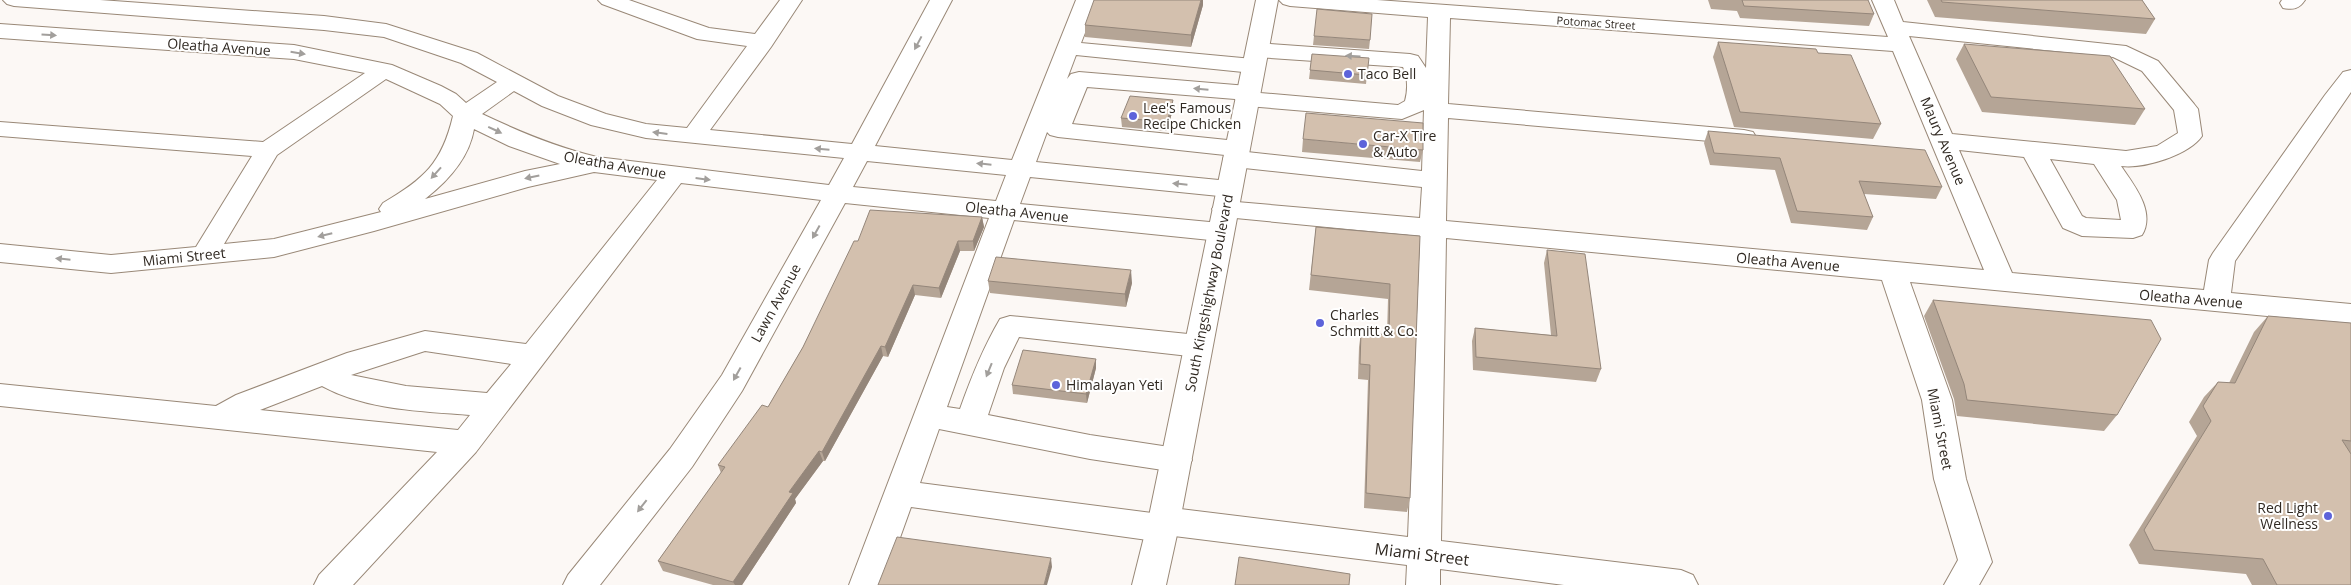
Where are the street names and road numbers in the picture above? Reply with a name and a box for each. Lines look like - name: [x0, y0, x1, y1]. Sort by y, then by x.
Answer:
- street label: Potomac Street: [1556, 12, 1636, 33]
- street label: Oleatha Avenue: [167, 33, 272, 60]
- street label: Maury Avenue: [1916, 94, 1971, 188]
- street label: Oleatha Avenue: [562, 146, 668, 183]
- street label: South Kingshighway Boulevard: [1180, 192, 1237, 393]
- street label: Oleatha Avenue: [964, 197, 1070, 226]
- street label: Miami Street: [142, 243, 226, 270]
- street label: Oleatha Avenue: [1736, 248, 1841, 276]
- street label: Lawn Avenue: [746, 260, 805, 345]
- street label: Oleatha Avenue: [2139, 285, 2244, 313]
- street label: Miami Street: [1923, 386, 1958, 472]
- street label: Miami Street: [1374, 537, 1471, 571]

